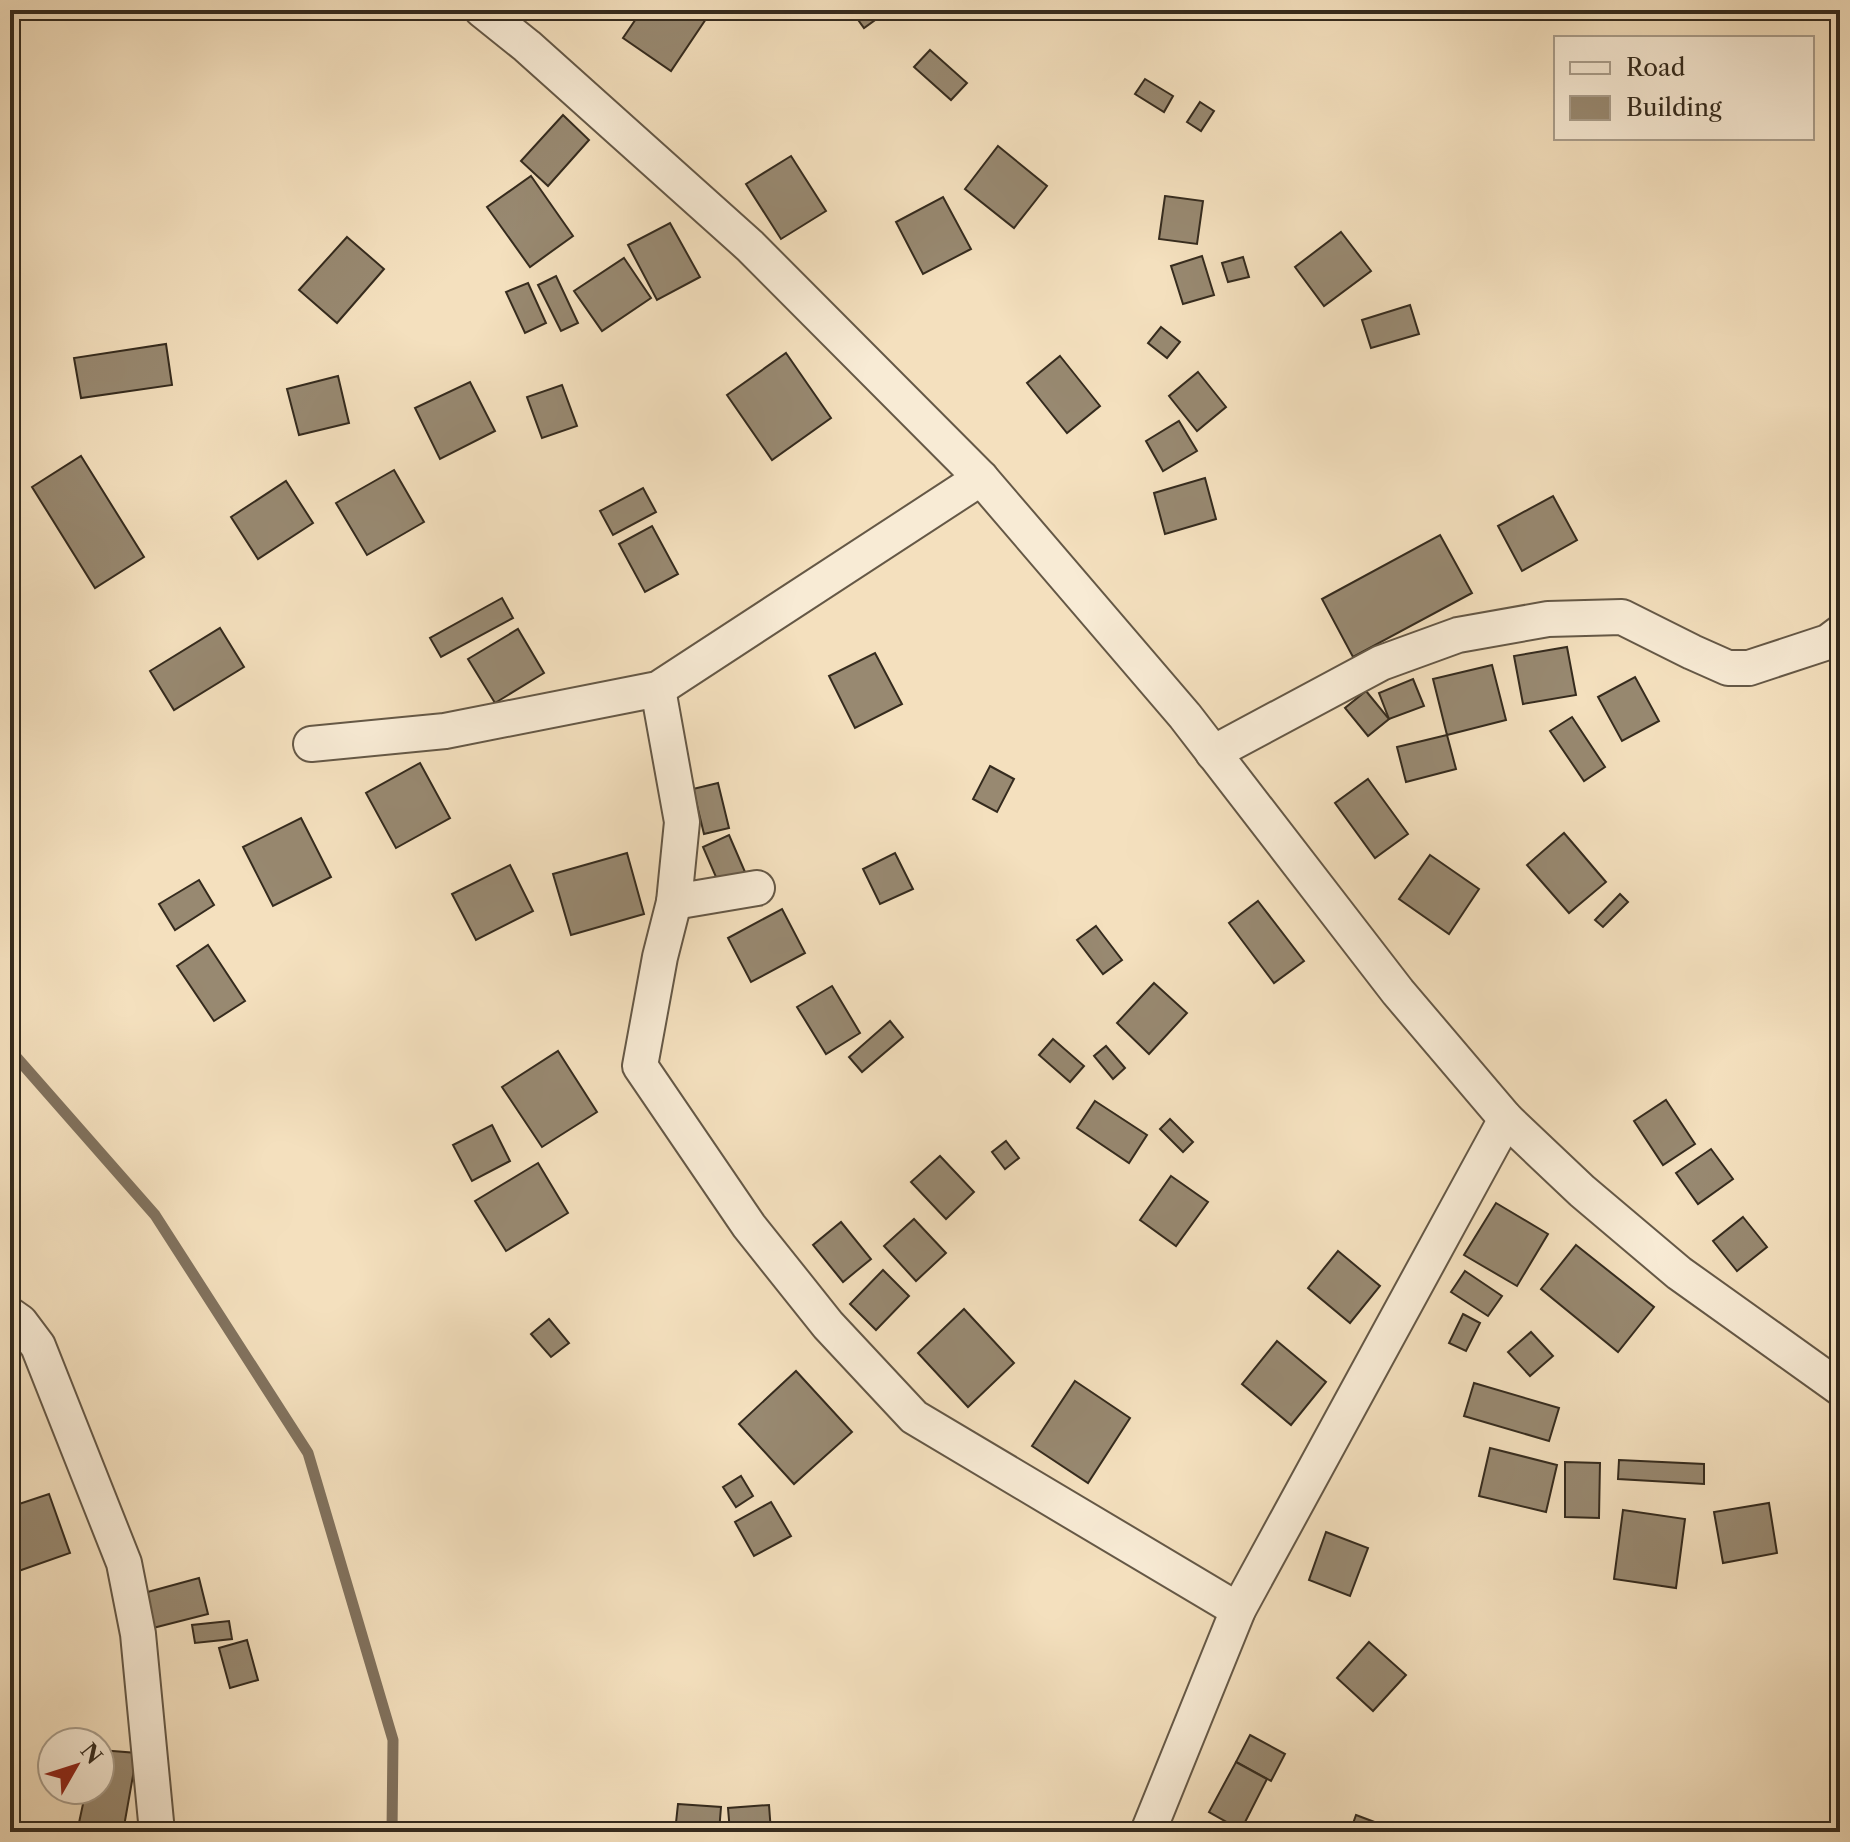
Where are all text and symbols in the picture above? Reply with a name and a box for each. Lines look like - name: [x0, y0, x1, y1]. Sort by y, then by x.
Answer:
- legend: [1554, 36, 1814, 140]
- text: Road: [1626, 53, 1686, 82]
- text: Building: [1626, 93, 1722, 122]
- north arrow: [36, 1726, 116, 1806]
- text: N: [75, 1738, 108, 1770]

